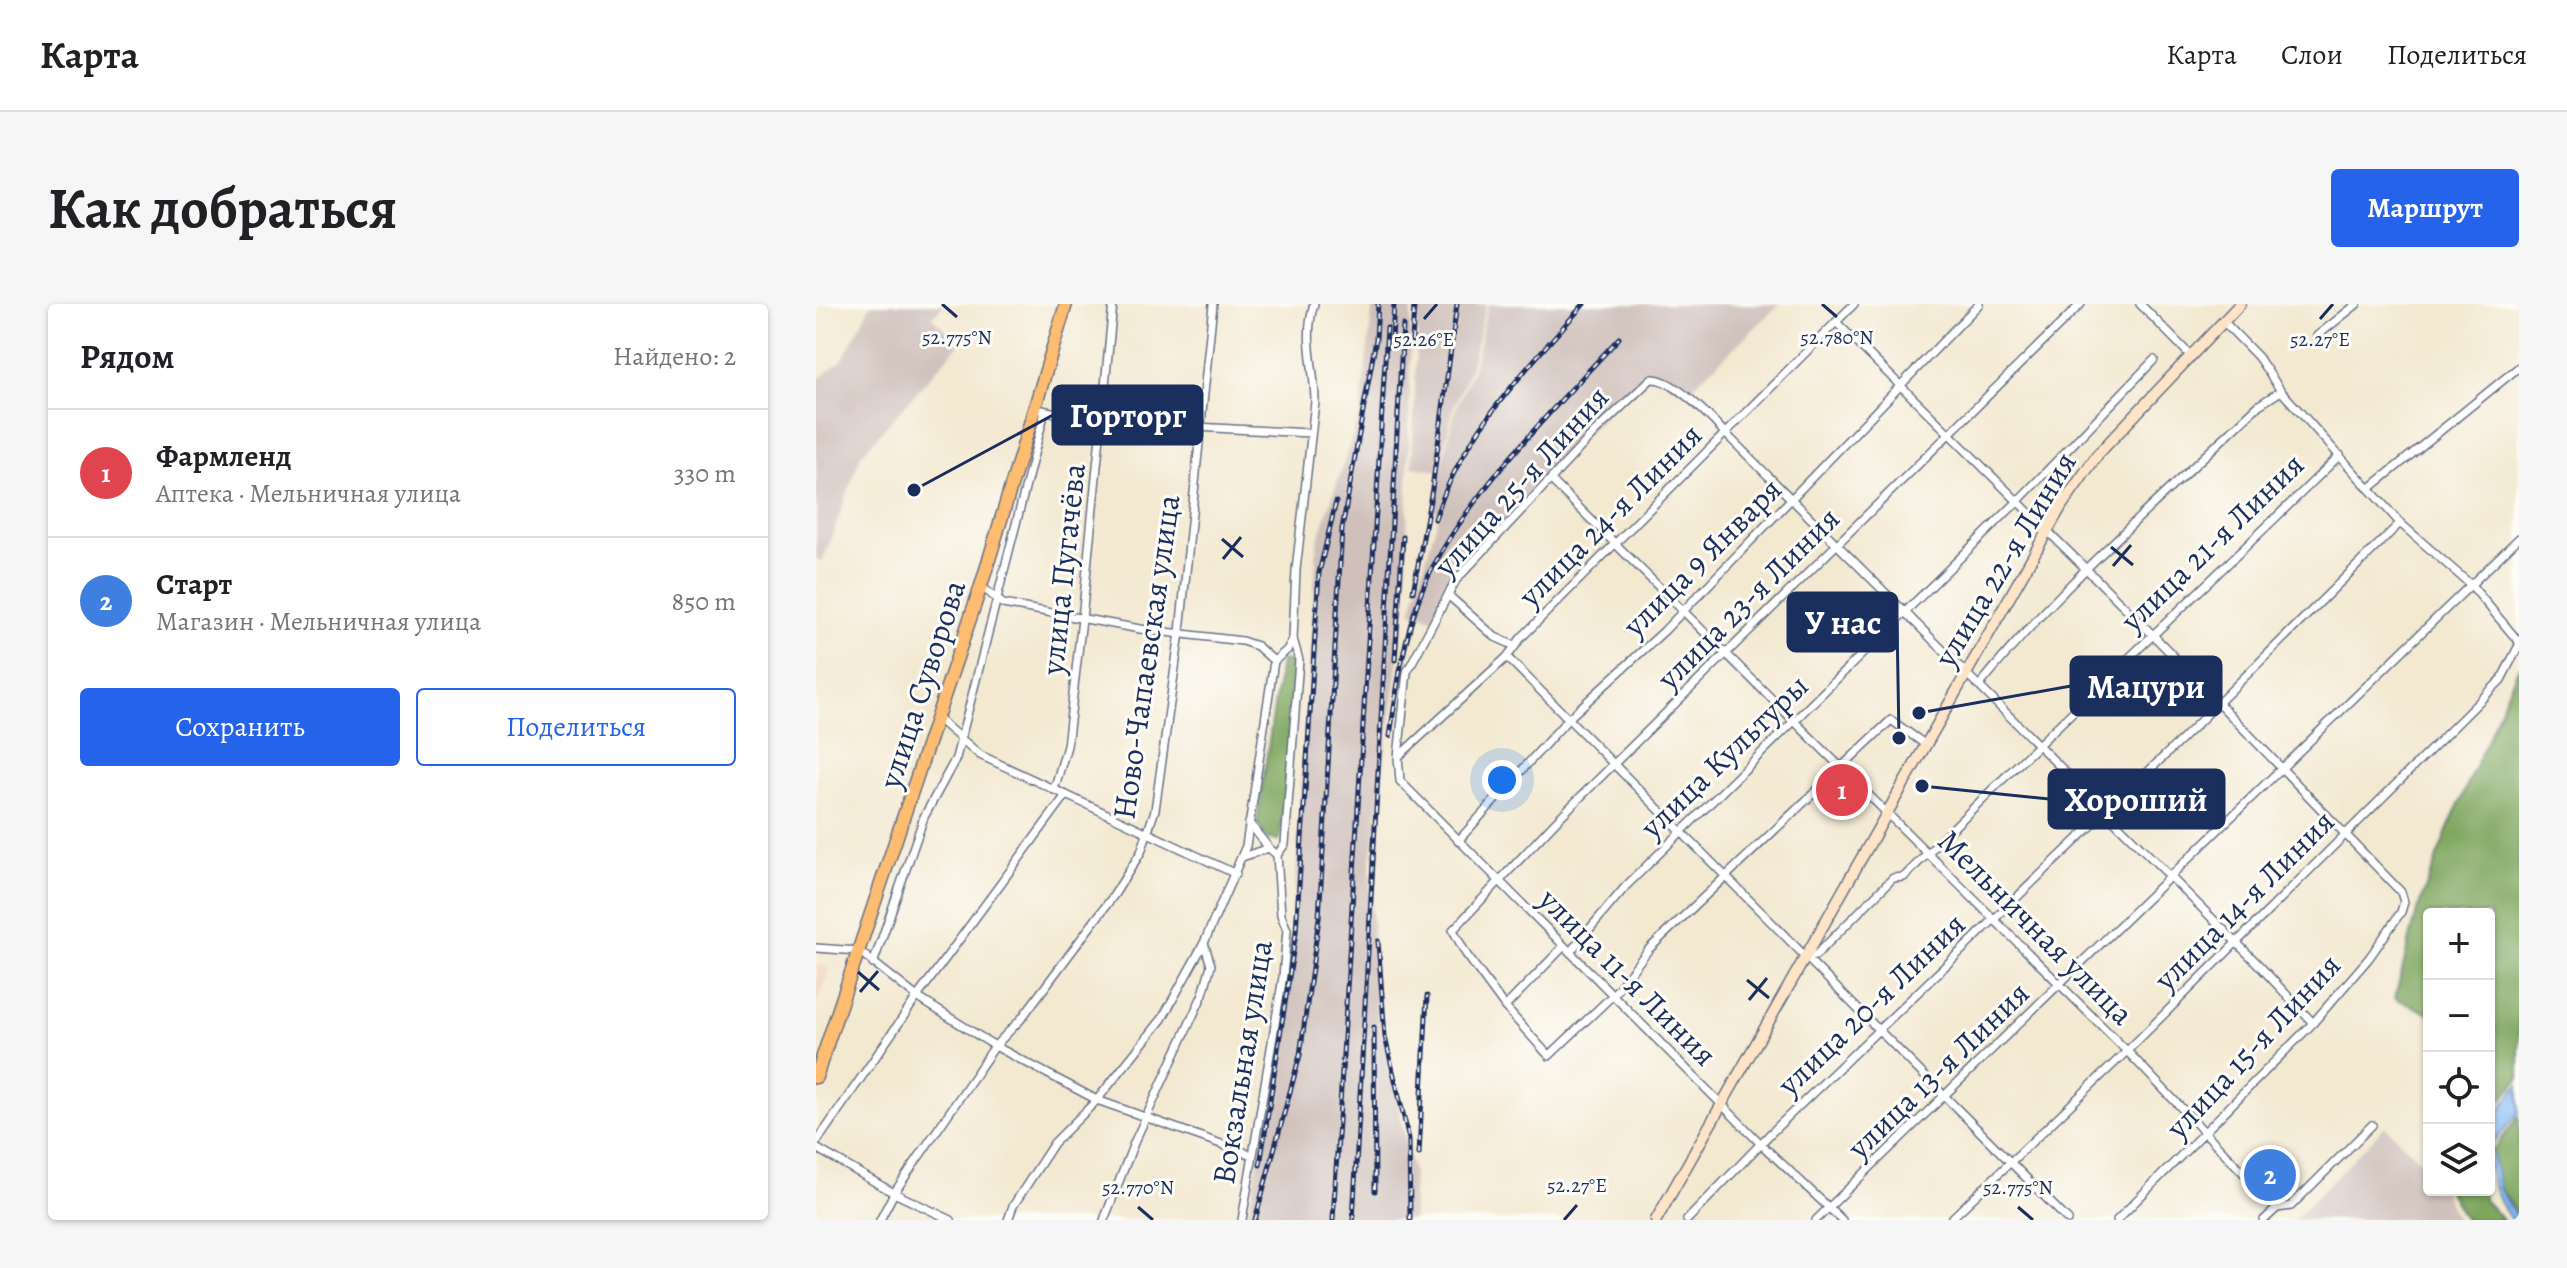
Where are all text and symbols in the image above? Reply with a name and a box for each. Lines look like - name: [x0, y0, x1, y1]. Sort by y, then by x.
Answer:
- text: Карта: [40, 29, 139, 81]
- text: Карта: [2166, 36, 2237, 74]
- text: Слои: [2281, 36, 2343, 74]
- text: Поделиться: [2387, 36, 2527, 74]
- button: Маршрут: [2331, 169, 2519, 247]
- text: Как добраться: [48, 170, 397, 246]
- text: 52.775°N: [922, 324, 992, 351]
- text: 52.780°N: [1800, 324, 1874, 351]
- text: 52.26°E: [1394, 326, 1454, 353]
- text: 52.27°E: [2290, 326, 2350, 353]
- text: Рядом: [80, 333, 174, 380]
- text: Найдено: 2: [613, 339, 736, 374]
- street label: улица 25-я Линия: [1423, 376, 1618, 587]
- callout: Горторг: [1053, 386, 1202, 444]
- text: Горторг: [1070, 392, 1187, 439]
- street label: улица 24-я Линия: [1508, 413, 1712, 617]
- text: Фармленд: [156, 436, 291, 476]
- street label: улица 22-я Линия: [1923, 443, 2087, 676]
- street label: улица 21-я Линия: [2110, 443, 2313, 642]
- text: 1: [101, 456, 111, 491]
- text: 330 m: [674, 456, 736, 491]
- street label: улица Пугачёва: [1030, 461, 1096, 678]
- street label: улица 9 Января: [1612, 468, 1791, 647]
- text: Аптека · Мельничная улица: [156, 476, 461, 511]
- street label: Ново-Чапаевская улица: [1101, 492, 1191, 822]
- street label: улица 23-я Линия: [1646, 497, 1849, 700]
- text: Cтарт: [156, 564, 232, 604]
- street label: улица Суворова: [867, 574, 976, 795]
- text: 2: [100, 584, 112, 619]
- text: 850 m: [672, 584, 736, 619]
- callout: У нас: [1788, 593, 1897, 651]
- text: У нас: [1805, 599, 1881, 646]
- text: Магазин · Мельничная улица: [156, 604, 481, 639]
- callout: Мацури: [2071, 657, 2221, 715]
- text: Мацури: [2087, 663, 2205, 710]
- street label: улица Культуры: [1629, 664, 1818, 849]
- button: Сохранить: [80, 688, 400, 766]
- button: Поделиться: [416, 688, 736, 766]
- your location: [1482, 760, 1522, 800]
- pin: 1: [1816, 760, 1868, 820]
- callout: Хороший: [2049, 770, 2224, 828]
- text: Хороший: [2064, 776, 2208, 823]
- street label: улица 14-я Линия: [2143, 800, 2344, 1001]
- street label: Мельничная улица: [1928, 819, 2144, 1035]
- street label: улица 11-я Линия: [1529, 878, 1727, 1076]
- street label: улица 20-я Линия: [1767, 903, 1975, 1106]
- map controls: [2423, 908, 2495, 1196]
- button: +: [2423, 908, 2495, 980]
- street label: Вокзальная улица: [1201, 936, 1283, 1187]
- street label: улица 15-я Линия: [2155, 944, 2350, 1149]
- street label: улица 13-я Линия: [1837, 972, 2039, 1169]
- button: −: [2423, 980, 2495, 1052]
- button: locate: [2423, 1052, 2495, 1124]
- button: layers: [2423, 1124, 2495, 1196]
- pin: 2: [2244, 1145, 2296, 1205]
- text: 52.27°E: [1547, 1172, 1607, 1199]
- text: 52.770°N: [1102, 1174, 1174, 1201]
- text: 52.775°N: [1983, 1174, 2053, 1201]

